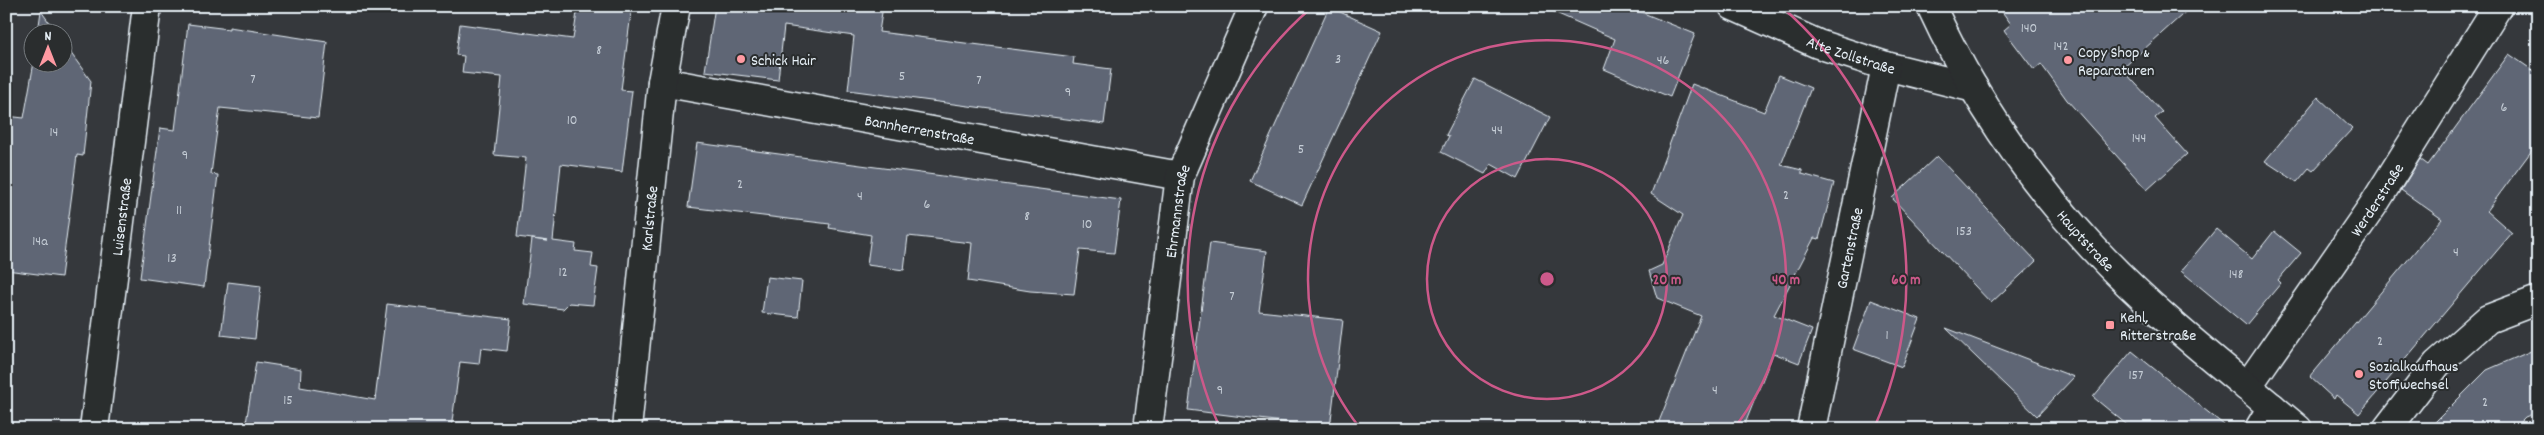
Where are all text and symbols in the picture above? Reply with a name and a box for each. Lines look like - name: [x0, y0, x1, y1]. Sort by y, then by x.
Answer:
- house number: 140: [2021, 19, 2037, 39]
- north arrow: [22, 22, 72, 72]
- text: N: [45, 27, 52, 47]
- street label: Alte Zollstraße: [1802, 31, 1897, 82]
- house number: 142: [2054, 37, 2069, 57]
- house number: 8: [596, 41, 602, 61]
- place label: Copy Shop & Reparaturen: [2078, 42, 2154, 83]
- place label: Schick Hair: [751, 50, 816, 73]
- house number: 3: [1335, 50, 1341, 70]
- house number: 46: [1657, 51, 1669, 71]
- marker: Schick Hair: [735, 53, 747, 65]
- marker: Copy Shop & Reparaturen: [2062, 54, 2074, 66]
- house number: 5: [899, 67, 905, 87]
- house number: 7: [250, 70, 256, 90]
- house number: 7: [976, 71, 982, 91]
- house number: 9: [1065, 83, 1071, 103]
- house number: 6: [2501, 98, 2508, 118]
- street label: Bannherrenstraße: [862, 110, 976, 152]
- house number: 10: [567, 111, 577, 131]
- house number: 44: [1491, 121, 1503, 141]
- house number: 14: [50, 123, 58, 143]
- house number: 144: [2132, 129, 2146, 149]
- house number: 5: [1298, 140, 1304, 160]
- house number: 9: [182, 146, 188, 166]
- street label: Werderstraße: [2346, 159, 2411, 242]
- street label: Ehrmannstraße: [1161, 161, 1198, 259]
- house number: 2: [737, 175, 743, 195]
- street label: Luisenstraße: [107, 177, 139, 257]
- street label: Karlstraße: [636, 185, 665, 252]
- house number: 2: [1783, 186, 1789, 206]
- house number: 4: [857, 187, 863, 207]
- house number: 6: [924, 195, 931, 215]
- house number: 11: [176, 201, 182, 221]
- street label: Gartenstraße: [1831, 206, 1871, 291]
- street label: Hauptstraße: [2050, 206, 2119, 278]
- house number: 8: [1024, 207, 1030, 227]
- house number: 10: [1082, 215, 1092, 235]
- house number: 153: [1956, 222, 1972, 242]
- house number: 14a: [32, 232, 48, 252]
- house number: 4: [2453, 243, 2459, 263]
- house number: 13: [167, 249, 177, 269]
- house number: 12: [558, 263, 568, 283]
- house number: 148: [2229, 265, 2244, 285]
- centre of rings: [1538, 270, 1556, 288]
- text: 20 m: [1653, 270, 1681, 292]
- text: 40 m: [1772, 270, 1800, 292]
- text: 60 m: [1891, 270, 1921, 292]
- house number: 7: [1229, 287, 1235, 307]
- place label: Kehl, Ritterstraße: [2120, 307, 2196, 348]
- marker: Kehl, Ritterstraße: [2104, 319, 2116, 331]
- house number: 1: [1885, 326, 1889, 346]
- house number: 2: [2377, 332, 2383, 352]
- place label: Sozialkaufhaus Stoffwechsel: [2369, 356, 2459, 397]
- house number: 157: [2129, 366, 2143, 386]
- marker: Sozialkaufhaus Stoffwechsel: [2353, 368, 2365, 380]
- house number: 9: [1217, 381, 1223, 401]
- house number: 4: [1712, 381, 1718, 401]
- house number: 15: [283, 391, 293, 411]
- house number: 2: [2482, 393, 2488, 413]

